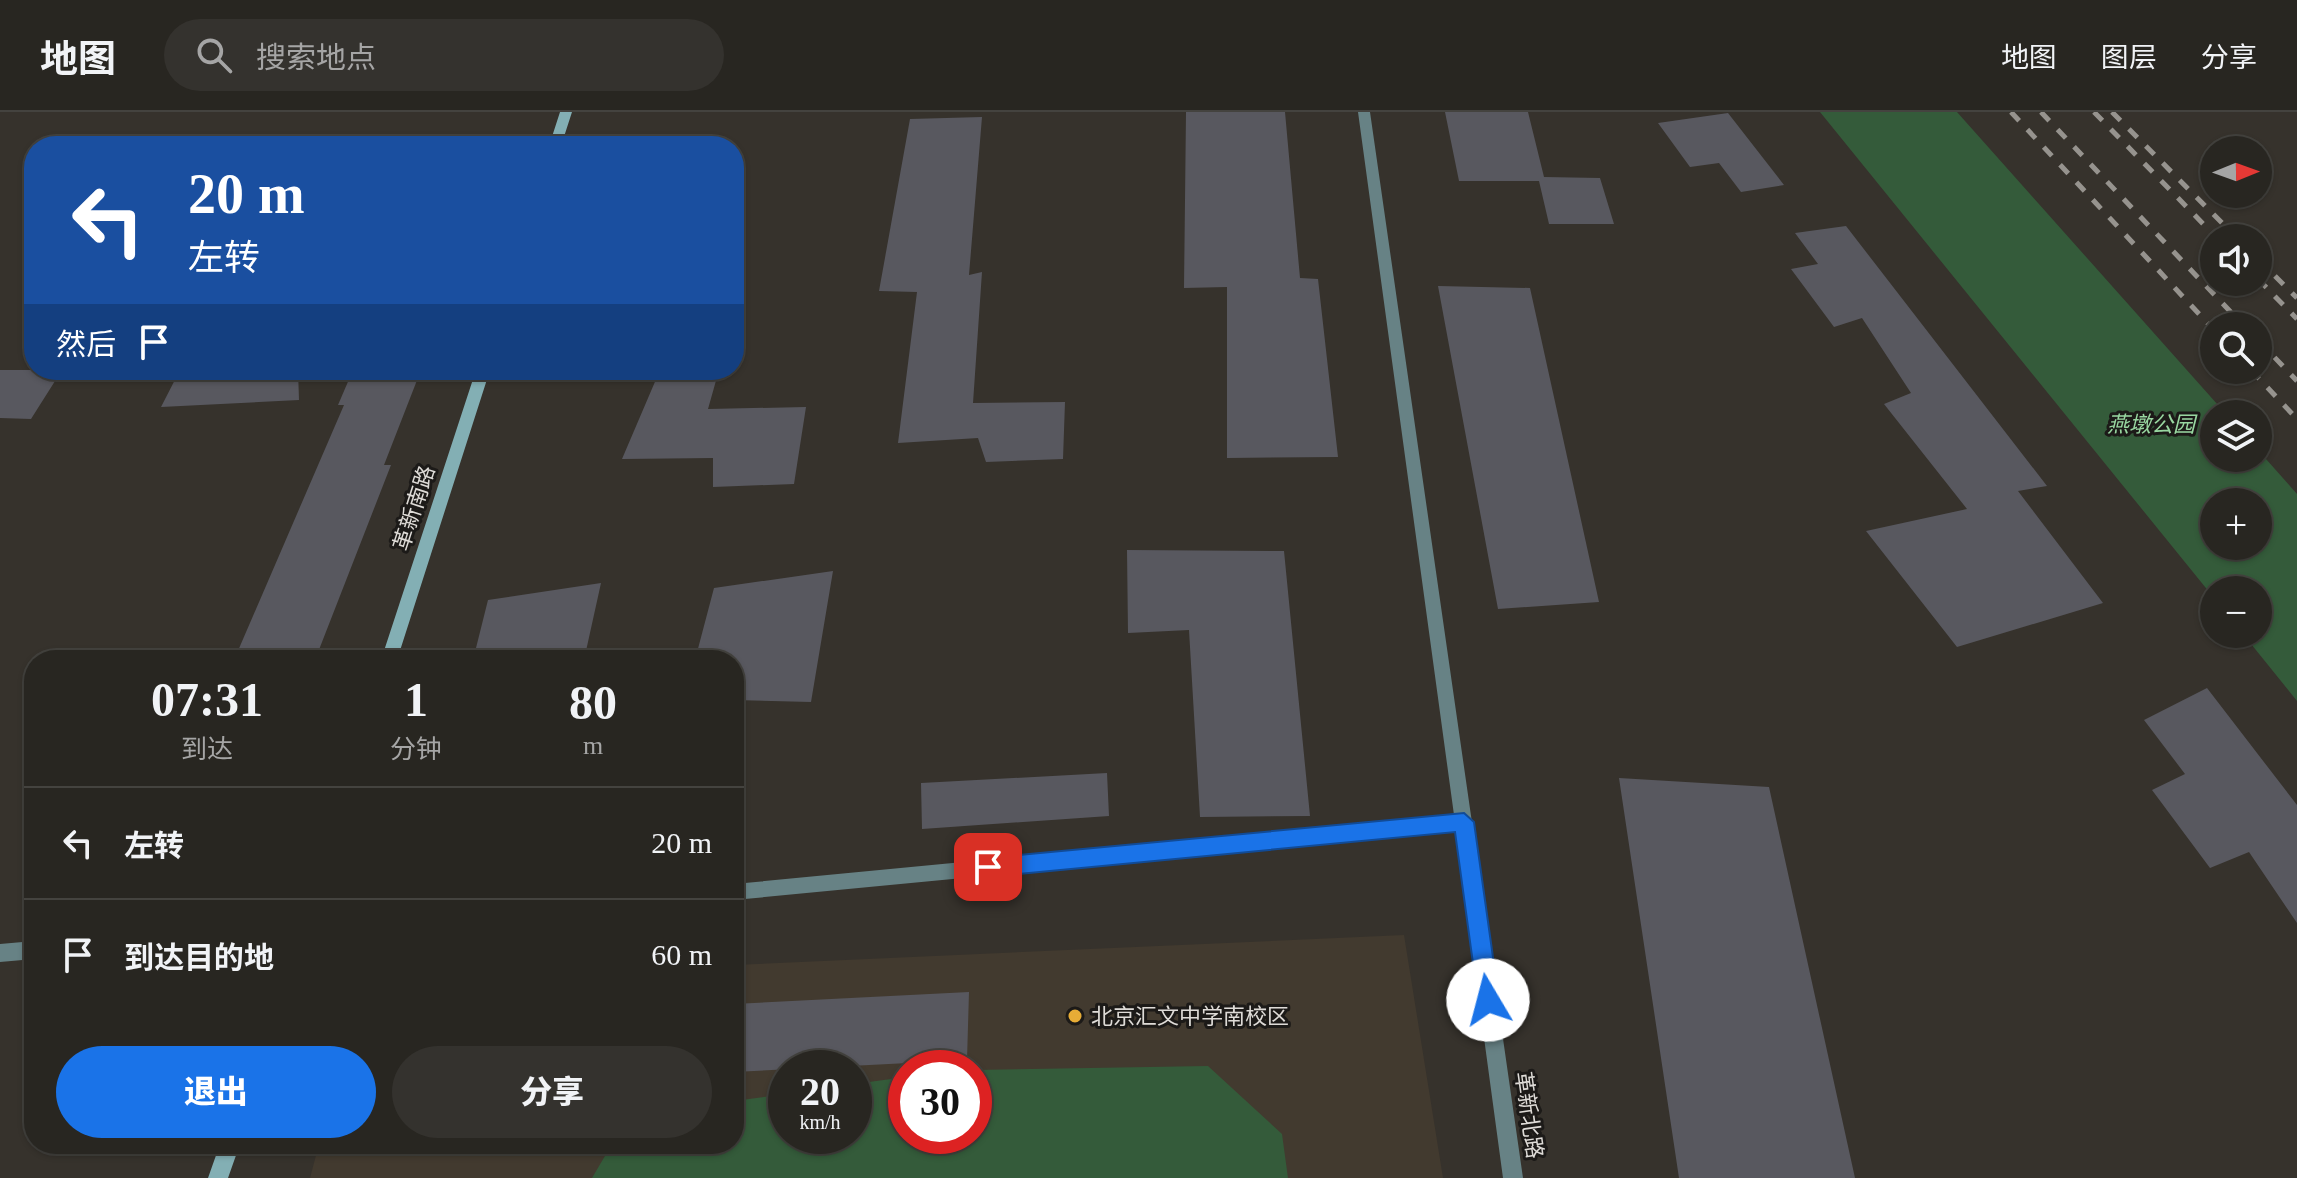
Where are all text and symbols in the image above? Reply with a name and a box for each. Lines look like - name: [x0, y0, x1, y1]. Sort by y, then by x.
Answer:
- search box: [164, 19, 724, 91]
- icon: search: [192, 33, 236, 77]
- text: 地图: [40, 38, 116, 80]
- text: 搜索地点: [256, 41, 376, 74]
- text: 地图: [2001, 42, 2057, 73]
- text: 图层: [2101, 42, 2157, 73]
- text: 分享: [2201, 42, 2257, 73]
- north arrow: [2200, 136, 2272, 208]
- map controls: [2200, 136, 2272, 648]
- text: 20 m: [188, 163, 305, 225]
- icon: left: [56, 168, 160, 272]
- button: sound: [2200, 224, 2272, 296]
- text: 左转: [188, 238, 260, 278]
- button: search: [2200, 312, 2272, 384]
- icon: arrive: [132, 320, 176, 364]
- text: 然后: [56, 328, 116, 361]
- button: layers: [2200, 400, 2272, 472]
- park label: 燕墩公园: [2107, 412, 2198, 437]
- street label: 革新南路: [389, 462, 439, 554]
- button: +: [2200, 488, 2272, 560]
- button: −: [2200, 576, 2272, 648]
- text: 07:31: [151, 673, 263, 726]
- text: 1: [404, 673, 428, 726]
- text: 80: [569, 676, 617, 729]
- text: m: [583, 731, 603, 760]
- text: 到达: [181, 735, 233, 764]
- text: 分钟: [390, 735, 442, 764]
- icon: left: [56, 821, 100, 865]
- text: 20 m: [651, 826, 712, 859]
- text: 左转: [124, 829, 184, 862]
- pin: [954, 833, 1022, 901]
- icon: arrive: [966, 845, 1010, 889]
- icon: arrive: [56, 933, 100, 977]
- text: 60 m: [651, 938, 712, 971]
- text: 到达目的地: [124, 941, 274, 974]
- position arrow: [1446, 958, 1530, 1042]
- place label: 北京汇文中学南校区: [1091, 1004, 1289, 1029]
- marker: 北京汇文中学南校区: [1066, 1007, 1084, 1025]
- button: 退出: [56, 1046, 376, 1138]
- button: 分享: [392, 1046, 712, 1138]
- speed limit sign: 30: [888, 1050, 992, 1154]
- text: 20: [800, 1069, 840, 1114]
- street label: 革新北路: [1510, 1070, 1548, 1160]
- text: km/h: [799, 1111, 841, 1133]

